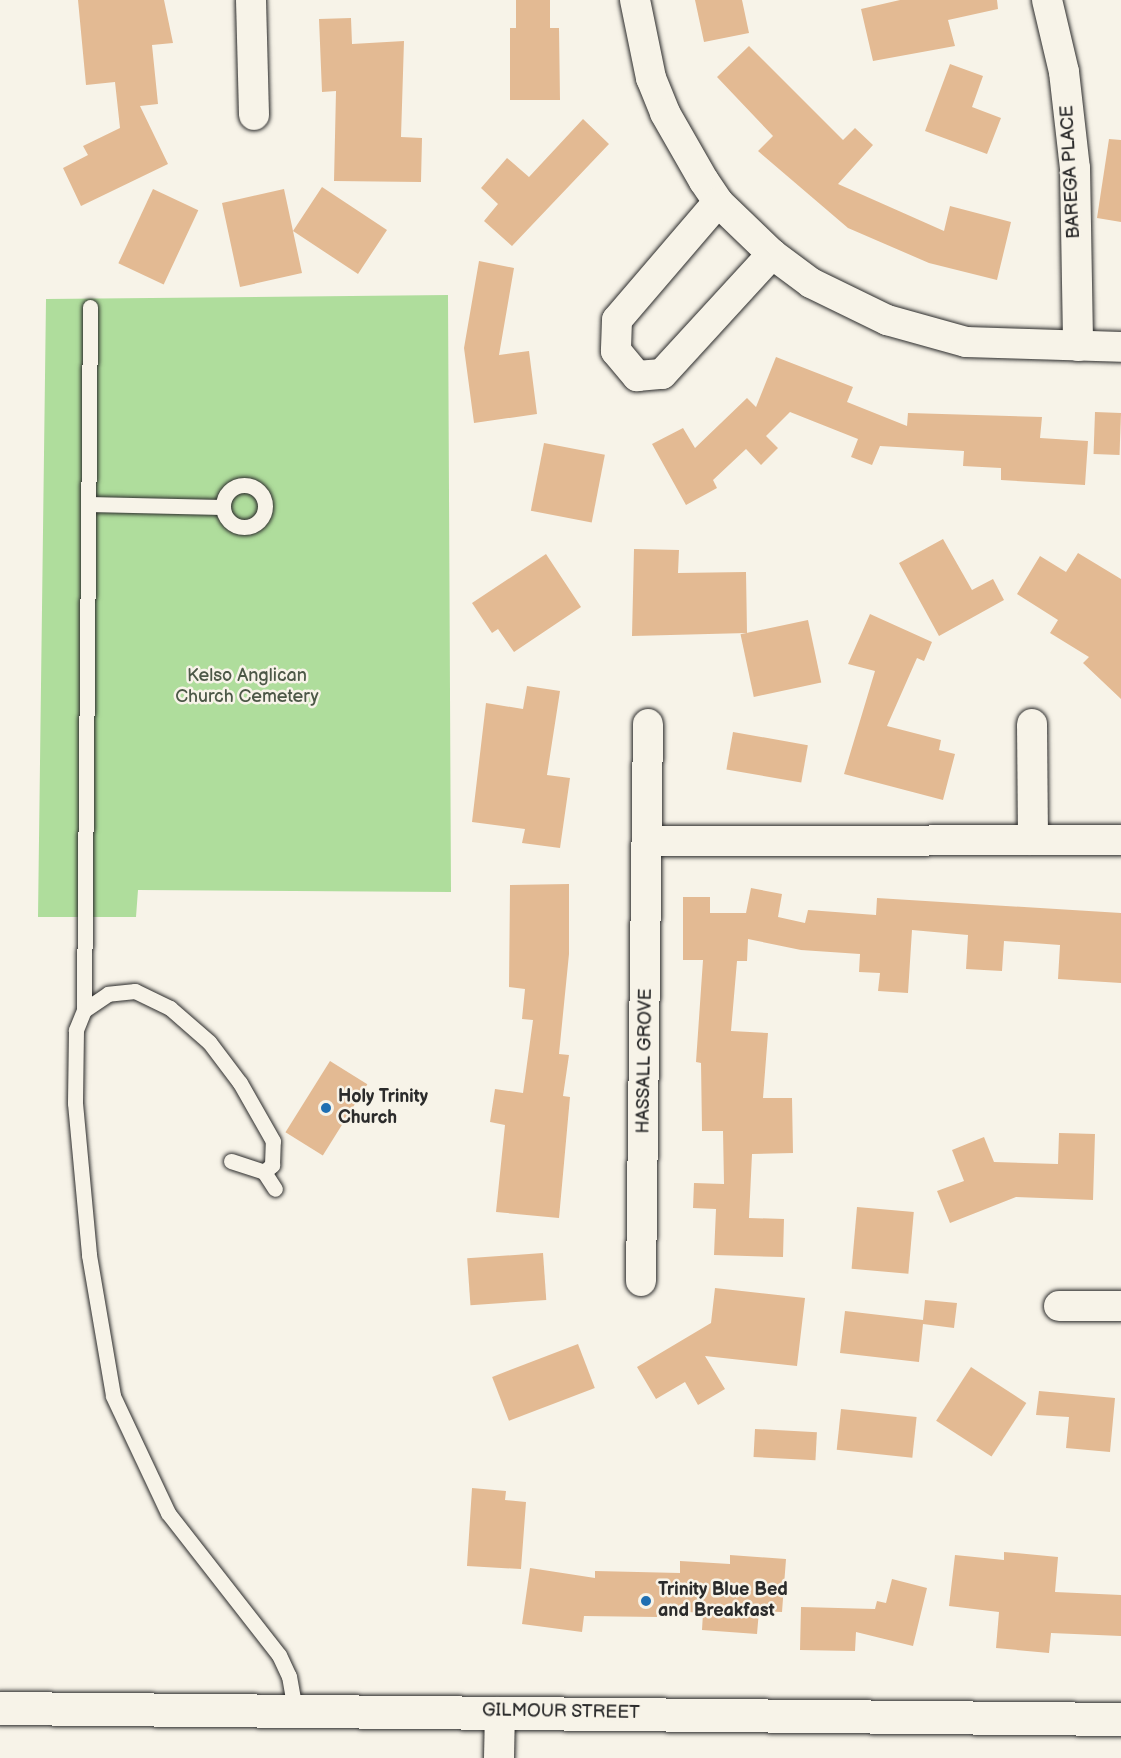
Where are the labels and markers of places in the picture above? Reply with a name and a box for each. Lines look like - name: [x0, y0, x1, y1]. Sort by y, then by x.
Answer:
- place label: Holy Trinity Church: [338, 1087, 429, 1130]
- marker: Holy Trinity Church: [319, 1101, 333, 1115]
- place label: Trinity Blue Bed and Breakfast: [658, 1580, 788, 1622]
- marker: Trinity Blue Bed and Breakfast: [639, 1594, 653, 1608]

